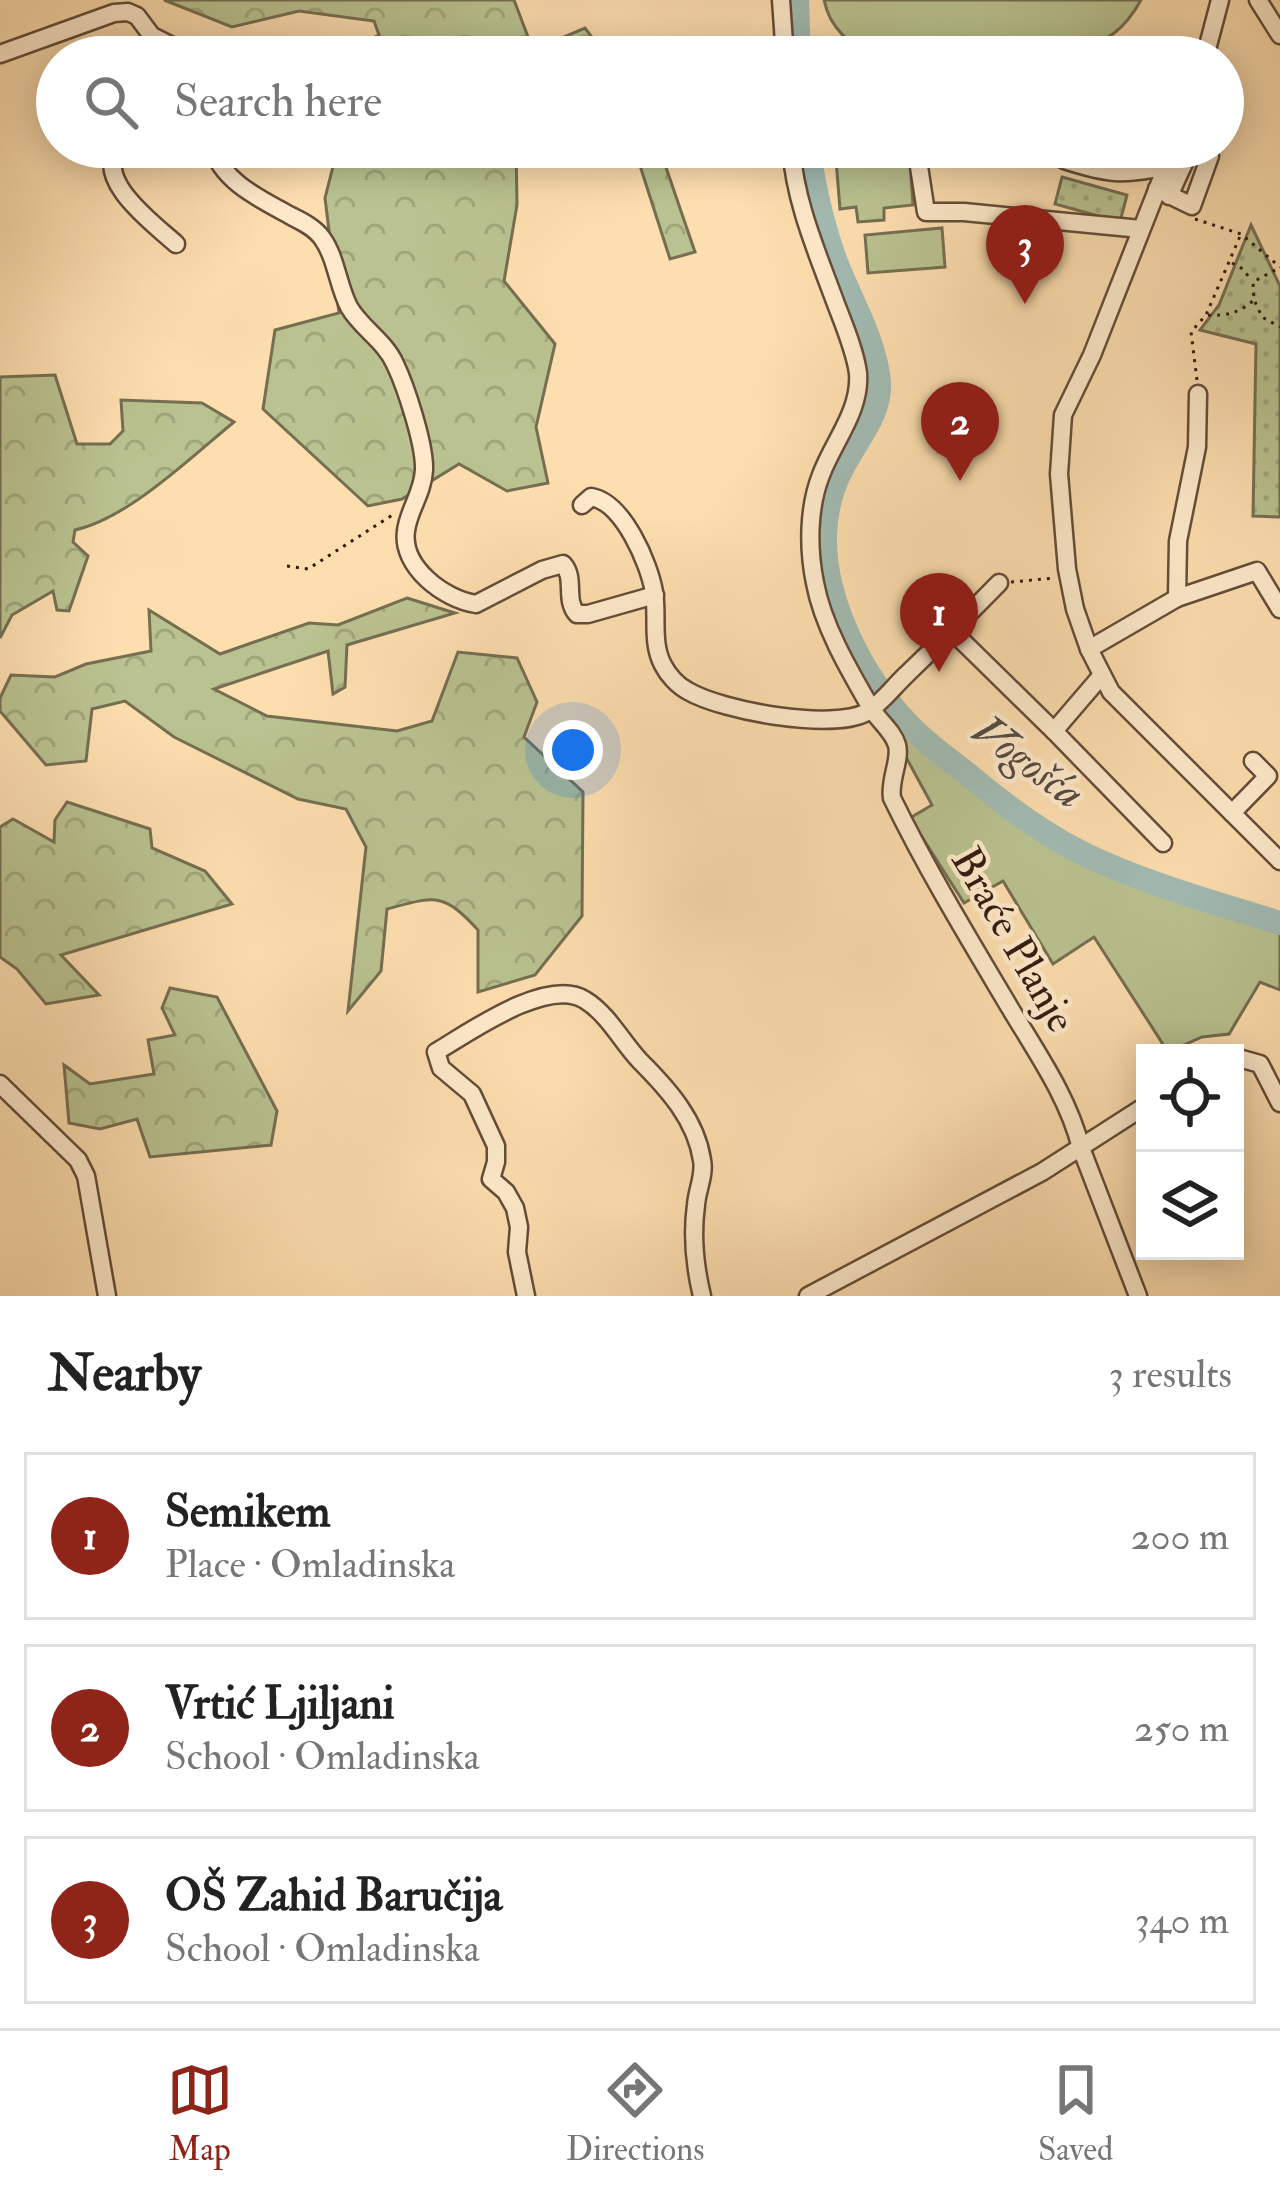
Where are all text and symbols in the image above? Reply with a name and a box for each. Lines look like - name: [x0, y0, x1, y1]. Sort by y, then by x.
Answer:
- search box: [36, 36, 1244, 168]
- icon: search: [78, 69, 144, 135]
- text: Search here: [174, 74, 382, 130]
- pin: 3: [986, 205, 1064, 304]
- pin: 2: [921, 382, 999, 481]
- pin: 1: [900, 573, 978, 672]
- water label: Vogošća: [961, 703, 1095, 821]
- your location: [543, 720, 603, 780]
- street label: Braće Planje: [939, 838, 1087, 1042]
- map controls: [1136, 1044, 1244, 1260]
- button: locate: [1136, 1044, 1244, 1152]
- button: layers: [1136, 1152, 1244, 1260]
- text: Nearby: [48, 1342, 201, 1406]
- text: 3 results: [1109, 1350, 1232, 1399]
- text: Semikem: [165, 1484, 330, 1540]
- text: 1: [83, 1512, 97, 1561]
- text: 200 m: [1131, 1512, 1229, 1561]
- text: Place · Omladinska: [165, 1540, 455, 1589]
- text: Vrtić Ljiljani: [165, 1676, 395, 1732]
- text: 2: [80, 1704, 100, 1753]
- text: 250 m: [1134, 1704, 1229, 1753]
- text: School · Omladinska: [165, 1732, 480, 1781]
- text: OŠ Zahid Baručija: [165, 1868, 502, 1924]
- text: 3: [83, 1896, 97, 1945]
- text: 340 m: [1135, 1896, 1229, 1945]
- text: School · Omladinska: [165, 1924, 480, 1973]
- tab: Map: [167, 2057, 233, 2170]
- tab: Directions: [566, 2057, 705, 2170]
- tab: Saved: [1038, 2057, 1113, 2170]

